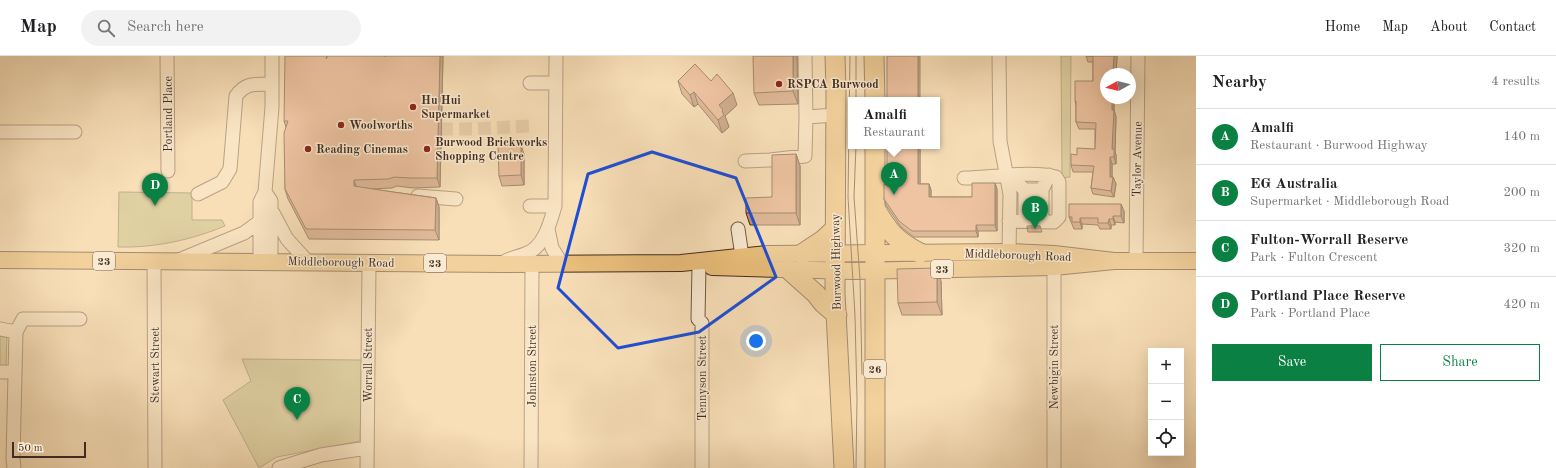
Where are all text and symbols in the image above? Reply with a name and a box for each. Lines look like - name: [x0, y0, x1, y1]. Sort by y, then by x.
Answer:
- search box: [81, 10, 361, 46]
- icon: search: [95, 17, 117, 39]
- text: Map: [20, 18, 57, 37]
- text: Search here: [127, 20, 204, 35]
- text: Home: [1325, 20, 1360, 34]
- text: Map: [1382, 20, 1408, 34]
- text: About: [1430, 20, 1467, 34]
- text: Contact: [1489, 20, 1536, 34]
- north arrow: [1100, 68, 1136, 104]
- text: Nearby: [1212, 74, 1267, 91]
- text: 4 results: [1491, 75, 1540, 88]
- street label: Portland Place: [163, 76, 175, 152]
- marker: RSPCA Burwood: [774, 79, 784, 89]
- place label: RSPCA Burwood: [787, 79, 879, 91]
- place label: Hu Hui Supermarket: [421, 95, 491, 121]
- popup: [848, 97, 940, 149]
- marker: Hu Hui Supermarket: [408, 102, 418, 112]
- text: Amalfi: [863, 108, 907, 123]
- marker: Woolworths: [336, 120, 346, 130]
- place label: Woolworths: [349, 120, 413, 132]
- street label: Taylor Avenue: [1131, 121, 1145, 197]
- text: Amalfi: [1250, 121, 1294, 136]
- text: Restaurant: [863, 126, 925, 139]
- text: A: [1220, 130, 1230, 143]
- text: 140 m: [1503, 130, 1540, 143]
- place label: Burwood Brickworks Shopping Centre: [435, 137, 547, 163]
- text: Restaurant · Burwood Highway: [1250, 139, 1428, 152]
- marker: Reading Cinemas: [303, 144, 313, 154]
- place label: Reading Cinemas: [316, 144, 408, 156]
- marker: Burwood Brickworks Shopping Centre: [422, 144, 432, 154]
- pin: A: [881, 162, 907, 195]
- pin: D: [142, 173, 168, 206]
- text: EG Australia: [1250, 177, 1338, 192]
- text: B: [1220, 186, 1230, 199]
- text: 200 m: [1503, 186, 1540, 199]
- text: Supermarket · Middleborough Road: [1250, 195, 1449, 208]
- pin: B: [1022, 196, 1048, 229]
- street label: Burwood Highway: [830, 213, 844, 310]
- text: Fulton-Worrall Reserve: [1250, 233, 1408, 248]
- text: C: [1221, 242, 1229, 255]
- text: 320 m: [1503, 242, 1540, 255]
- street label: Middleborough Road: [964, 248, 1072, 264]
- text: Park · Fulton Crescent: [1250, 251, 1377, 264]
- road number: 23: [93, 252, 115, 270]
- road number: 23: [424, 254, 446, 272]
- street label: Middleborough Road: [287, 256, 395, 270]
- road number: 23: [931, 260, 953, 278]
- text: Portland Place Reserve: [1250, 289, 1405, 304]
- text: D: [1220, 298, 1230, 311]
- text: 420 m: [1503, 298, 1540, 311]
- text: Park · Portland Place: [1250, 307, 1370, 320]
- street label: Johnston Street: [527, 325, 539, 407]
- street label: Newbigin Street: [1049, 325, 1061, 409]
- street label: Stewart Street: [150, 327, 162, 403]
- street label: Worrall Street: [363, 327, 375, 403]
- your location: [746, 331, 766, 351]
- street label: Tennyson Street: [697, 335, 709, 421]
- button: Save: [1212, 344, 1372, 381]
- button: Share: [1380, 344, 1540, 381]
- map controls: [1148, 348, 1184, 456]
- button: +: [1148, 348, 1184, 384]
- road number: 26: [864, 360, 886, 378]
- button: −: [1148, 384, 1184, 420]
- pin: C: [284, 387, 310, 420]
- button: locate: [1148, 420, 1184, 456]
- scale bar: [12, 440, 86, 459]
- text: 50 m: [18, 443, 43, 454]

